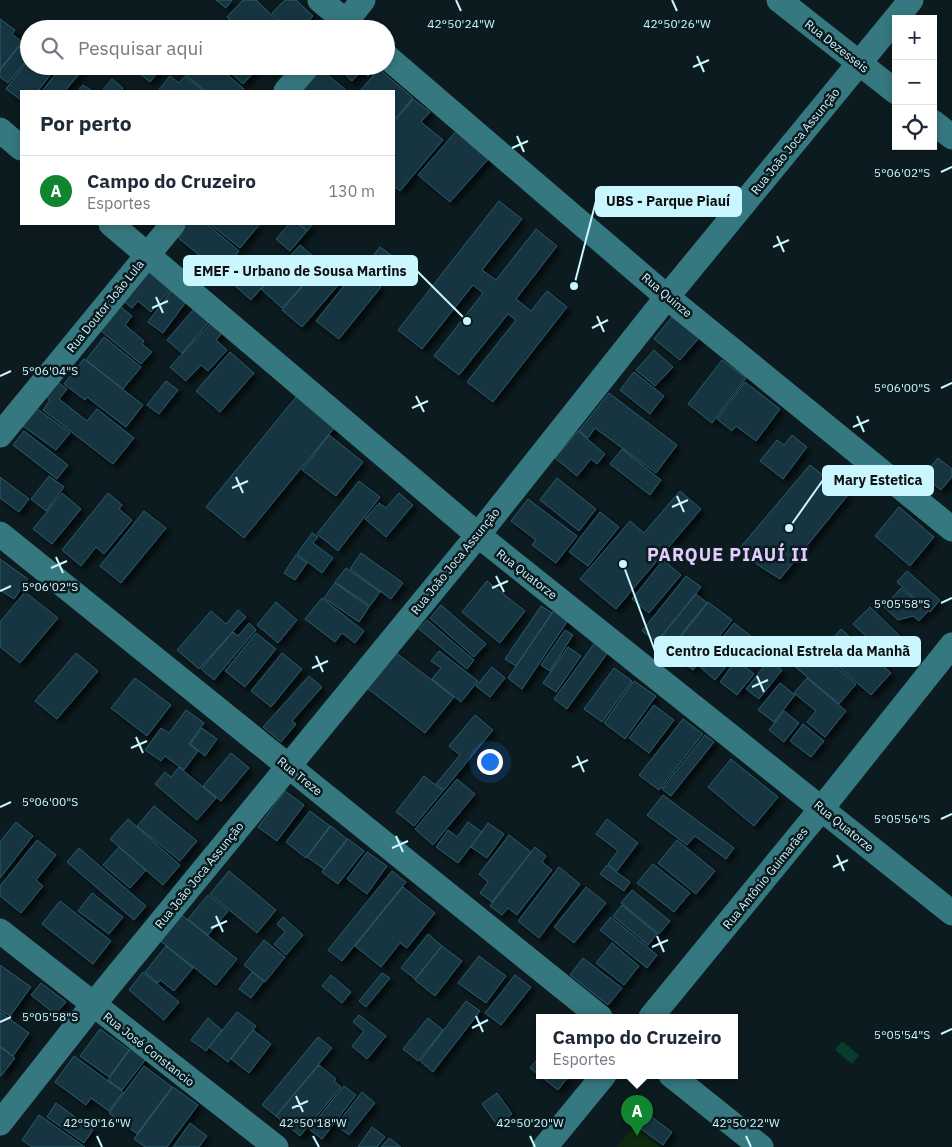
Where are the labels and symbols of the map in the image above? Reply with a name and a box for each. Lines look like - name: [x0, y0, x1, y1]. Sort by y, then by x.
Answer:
- text: 42°50'24"W: [427, 16, 495, 31]
- text: 42°50'26"W: [643, 16, 711, 31]
- street label: Rua Dezesseis: [802, 16, 872, 76]
- street label: Rua João Joca Assunção: [747, 84, 843, 197]
- text: 5°06'02"S: [874, 165, 930, 180]
- callout: UBS - Parque Piauí: [596, 187, 741, 216]
- text: UBS - Parque Piauí: [606, 192, 731, 210]
- street label: Rua Doutor João Lula: [63, 256, 147, 355]
- callout: EMEF - Urbano de Sousa Martins: [184, 256, 417, 285]
- text: EMEF - Urbano de Sousa Martins: [193, 262, 407, 280]
- street label: Rua Quinze: [639, 270, 695, 321]
- text: 5°06'04"S: [22, 363, 78, 378]
- text: 5°06'00"S: [874, 380, 930, 395]
- callout: Mary Estetica: [823, 466, 933, 495]
- text: Mary Estetica: [833, 471, 923, 489]
- street label: Rua João Joca Assunção: [407, 504, 503, 617]
- district label: PARQUE PIAUÍ II: [647, 542, 809, 566]
- street label: Rua Quatorze: [494, 546, 561, 603]
- text: 5°06'02"S: [22, 579, 78, 594]
- text: 5°05'58"S: [874, 596, 930, 611]
- callout: Centro Educacional Estrela da Manhã: [655, 637, 920, 666]
- text: Centro Educacional Estrela da Manhã: [666, 642, 910, 660]
- your location: [477, 749, 503, 775]
- street label: Rua Treze: [275, 754, 326, 799]
- text: 5°06'00"S: [22, 794, 78, 809]
- street label: Rua Quatorze: [811, 797, 877, 855]
- text: 5°05'56"S: [874, 811, 930, 826]
- street label: Rua João Joca Assunção: [151, 818, 247, 931]
- street label: Rua Antônio Guimarães: [719, 824, 811, 932]
- text: 5°05'58"S: [22, 1009, 78, 1024]
- street label: Rua José Constancio: [100, 1009, 198, 1089]
- text: 5°05'54"S: [874, 1027, 930, 1042]
- pin: A: [621, 1095, 653, 1136]
- text: 42°50'16"W: [63, 1115, 131, 1130]
- text: 42°50'18"W: [279, 1115, 347, 1130]
- text: 42°50'20"W: [496, 1115, 564, 1130]
- text: 42°50'22"W: [712, 1115, 780, 1130]

